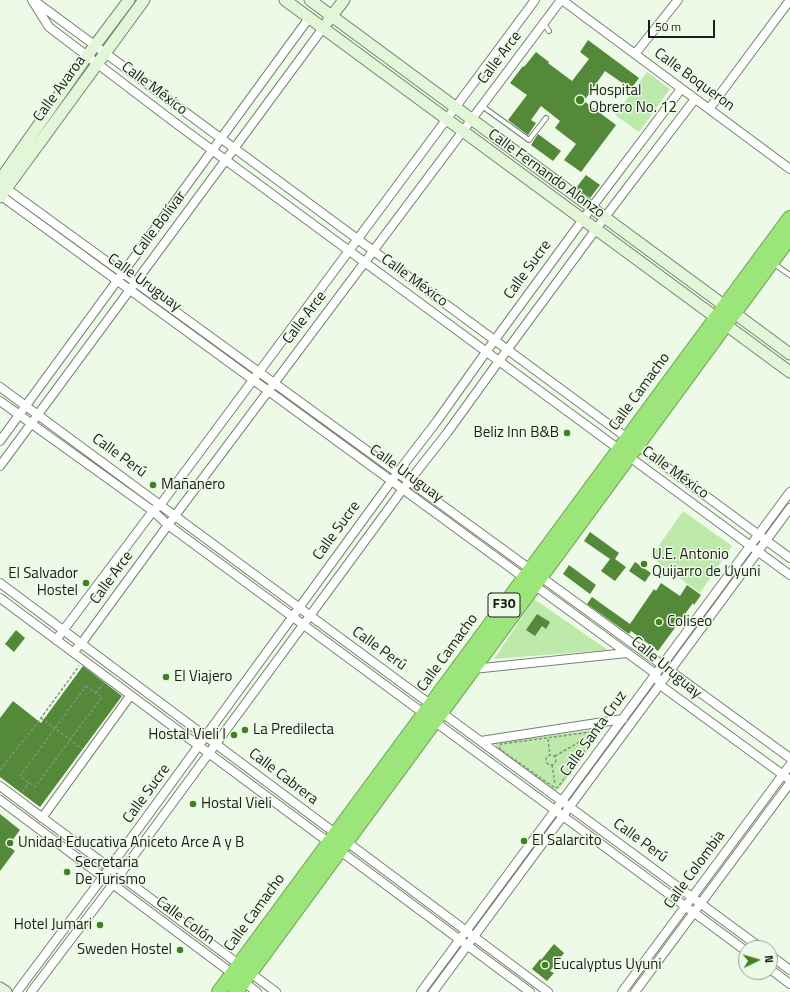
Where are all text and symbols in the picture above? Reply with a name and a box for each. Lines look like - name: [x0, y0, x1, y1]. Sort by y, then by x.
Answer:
- scale bar: [650, 12, 717, 38]
- text: 50 m: [655, 17, 681, 36]
- street label: Calle Arce: [474, 28, 526, 88]
- street label: Calle Boqueron: [650, 45, 738, 115]
- street label: Calle Avaroa: [30, 52, 90, 126]
- street label: Calle México: [117, 58, 191, 120]
- place label: Hospital Obrero No. 12: [589, 82, 677, 117]
- marker: Hospital Obrero No. 12: [574, 94, 586, 106]
- street label: Calle Fernando Alonzo: [484, 126, 608, 222]
- street label: Calle Bolívar: [130, 188, 190, 260]
- street label: Calle Sucre: [501, 237, 555, 303]
- street label: Calle Uruguay: [104, 250, 184, 316]
- street label: Calle México: [377, 251, 451, 311]
- street label: Calle Arce: [279, 288, 331, 348]
- street label: Calle Camacho: [606, 350, 674, 434]
- place label: Beliz Inn B&B: [473, 424, 559, 442]
- marker: Beliz Inn B&B: [562, 428, 572, 438]
- street label: Calle Perú: [88, 430, 150, 482]
- street label: Calle Uruguay: [366, 441, 446, 507]
- street label: Calle México: [638, 443, 712, 503]
- place label: Mañanero: [161, 476, 225, 494]
- marker: Mañanero: [148, 480, 158, 490]
- street label: Calle Sucre: [310, 498, 364, 564]
- place label: U.E. Antonio Quijarro de Uyuni: [652, 546, 760, 581]
- street label: Calle Arce: [87, 548, 137, 608]
- marker: U.E. Antonio Quijarro de Uyuni: [639, 559, 649, 569]
- place label: El Salvador Hostel: [8, 565, 78, 600]
- marker: El Salvador Hostel: [81, 578, 91, 588]
- road number: F30: [488, 593, 520, 617]
- street label: Calle Camacho: [414, 611, 482, 695]
- place label: Coliseo: [667, 613, 712, 631]
- marker: Coliseo: [654, 617, 664, 627]
- street label: Calle Perú: [348, 623, 410, 675]
- street label: Calle Uruguay: [627, 633, 705, 703]
- place label: El Viajero: [174, 668, 232, 686]
- marker: El Viajero: [161, 672, 171, 682]
- street label: Calle Santa Cruz: [557, 688, 631, 780]
- place label: La Predilecta: [253, 721, 334, 739]
- marker: La Predilecta: [240, 725, 250, 735]
- place label: Hostal Vieli I: [148, 726, 226, 744]
- marker: Hostal Vieli I: [229, 730, 239, 740]
- street label: Calle Cabrera: [245, 745, 321, 809]
- street label: Calle Sucre: [120, 761, 174, 827]
- place label: Hostal Vieli: [201, 795, 272, 813]
- marker: Hostal Vieli: [188, 799, 198, 809]
- street label: Calle Perú: [609, 815, 671, 867]
- street label: Calle Colombia: [661, 827, 729, 913]
- place label: El Salarcito: [532, 832, 602, 850]
- place label: Unidad Educativa Aniceto Arce A y B: [18, 834, 244, 852]
- marker: El Salarcito: [519, 836, 529, 846]
- marker: Unidad Educativa Aniceto Arce A y B: [5, 838, 15, 848]
- place label: Secretaria De Turismo: [75, 854, 146, 889]
- marker: Secretaria De Turismo: [62, 867, 72, 877]
- street label: Calle Camacho: [221, 871, 289, 955]
- street label: Calle Colón: [152, 893, 218, 949]
- place label: Hotel Jumari: [14, 916, 92, 934]
- marker: Hotel Jumari: [95, 920, 105, 930]
- north arrow: [738, 940, 778, 980]
- place label: Sweden Hostel: [77, 941, 172, 959]
- marker: Sweden Hostel: [175, 945, 185, 955]
- text: N: [761, 955, 777, 964]
- place label: Eucalyptus Uyuni: [553, 956, 661, 974]
- marker: Eucalyptus Uyuni: [540, 960, 550, 970]

